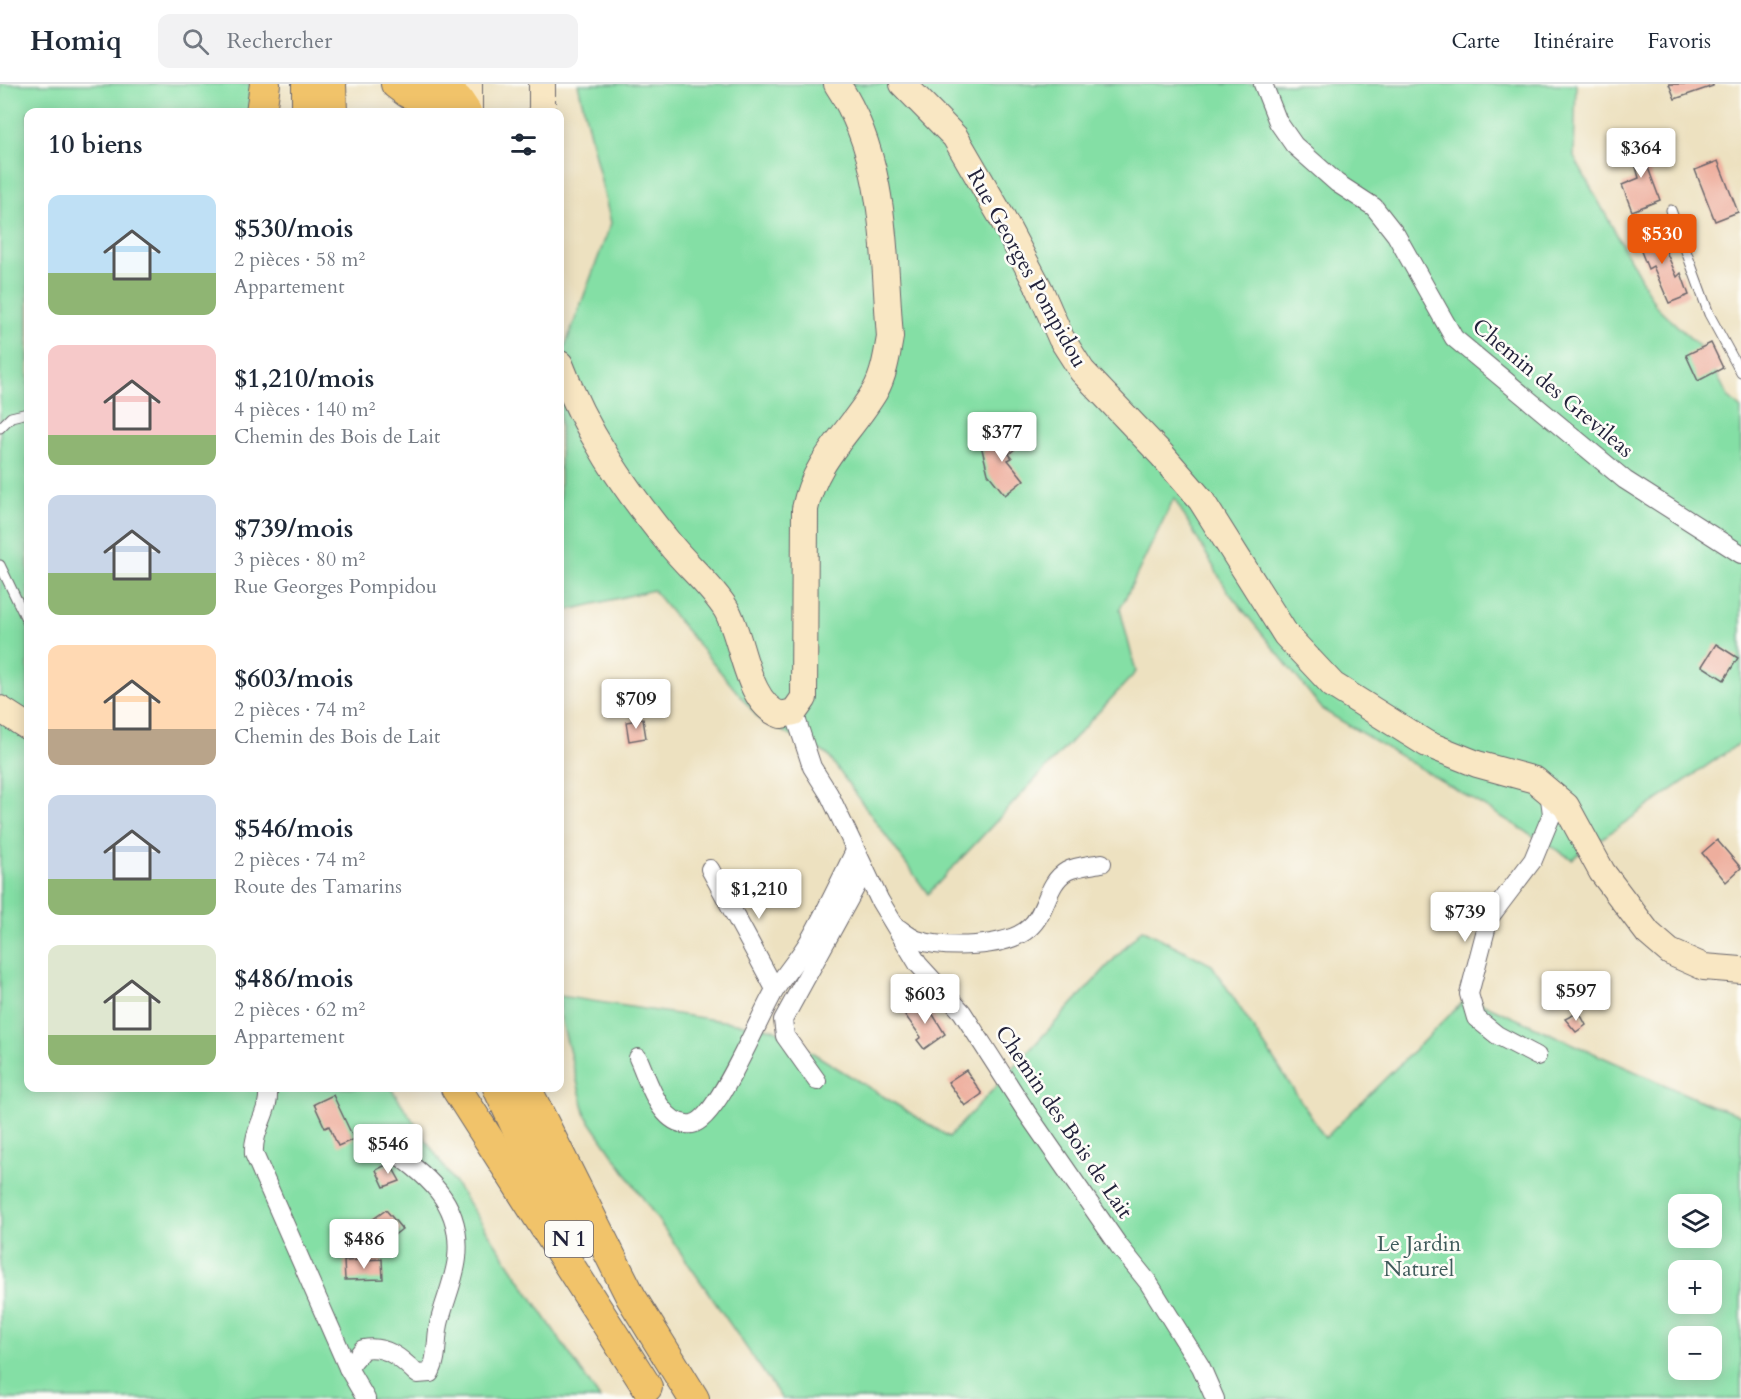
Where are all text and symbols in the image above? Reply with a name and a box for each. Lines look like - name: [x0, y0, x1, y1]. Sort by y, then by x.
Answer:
- search box: [158, 14, 578, 68]
- text: Homiq: [30, 22, 122, 60]
- icon: search: [179, 25, 212, 58]
- text: Rechercher: [227, 26, 332, 56]
- text: Carte: [1451, 27, 1500, 56]
- text: Itinéraire: [1533, 27, 1614, 56]
- text: Favoris: [1647, 27, 1711, 56]
- text: 10 biens: [48, 127, 143, 162]
- icon: filters: [507, 128, 540, 161]
- pin: $364: [1605, 128, 1677, 179]
- text: $364: [1621, 134, 1661, 161]
- street label: Rue Georges Pompidou: [960, 163, 1094, 373]
- text: $530/mois: [234, 211, 353, 246]
- pin: $530: [1626, 214, 1698, 265]
- icon: home: [96, 219, 168, 291]
- text: $530: [1642, 220, 1682, 247]
- text: 2 pièces · 58 m²: [234, 246, 365, 273]
- text: Appartement: [234, 273, 345, 300]
- street label: Chemin des Grevileas: [1466, 312, 1640, 464]
- text: $1,210/mois: [234, 361, 374, 396]
- icon: home: [96, 369, 168, 441]
- text: 4 pièces · 140 m²: [234, 396, 375, 423]
- pin: $377: [966, 412, 1038, 463]
- text: $377: [982, 418, 1022, 445]
- text: Chemin des Bois de Lait: [234, 423, 440, 450]
- text: $739/mois: [234, 511, 353, 546]
- icon: home: [96, 519, 168, 591]
- text: 3 pièces · 80 m²: [234, 546, 365, 573]
- text: Rue Georges Pompidou: [234, 573, 437, 600]
- text: $603/mois: [234, 661, 353, 696]
- icon: home: [96, 669, 168, 741]
- pin: $709: [600, 679, 672, 730]
- text: $709: [616, 685, 656, 712]
- text: 2 pièces · 74 m²: [234, 696, 365, 723]
- text: Chemin des Bois de Lait: [234, 723, 440, 750]
- text: $546/mois: [234, 811, 353, 846]
- icon: home: [96, 819, 168, 891]
- text: 2 pièces · 74 m²: [234, 846, 365, 873]
- pin: $1,210: [710, 869, 808, 920]
- text: Route des Tamarins: [234, 873, 402, 900]
- text: $1,210: [730, 875, 788, 902]
- pin: $739: [1429, 892, 1501, 943]
- text: $739: [1445, 898, 1485, 925]
- text: $486/mois: [234, 961, 353, 996]
- icon: home: [96, 969, 168, 1041]
- pin: $597: [1540, 971, 1612, 1022]
- pin: $603: [889, 974, 961, 1025]
- text: $597: [1556, 977, 1596, 1004]
- text: $603: [905, 980, 945, 1007]
- text: 2 pièces · 62 m²: [234, 996, 365, 1023]
- street label: Chemin des Bois de Lait: [988, 1020, 1140, 1224]
- text: Appartement: [234, 1023, 345, 1050]
- pin: $546: [352, 1124, 424, 1175]
- text: $546: [368, 1130, 408, 1157]
- map controls: [1668, 1194, 1722, 1380]
- button: layers: [1668, 1194, 1722, 1248]
- pin: $486: [328, 1219, 400, 1270]
- road number: N 1: [545, 1221, 593, 1257]
- text: $486: [344, 1225, 384, 1252]
- park label: Le Jardin Naturel: [1377, 1229, 1462, 1284]
- button: +: [1668, 1260, 1722, 1314]
- button: −: [1668, 1326, 1722, 1380]

